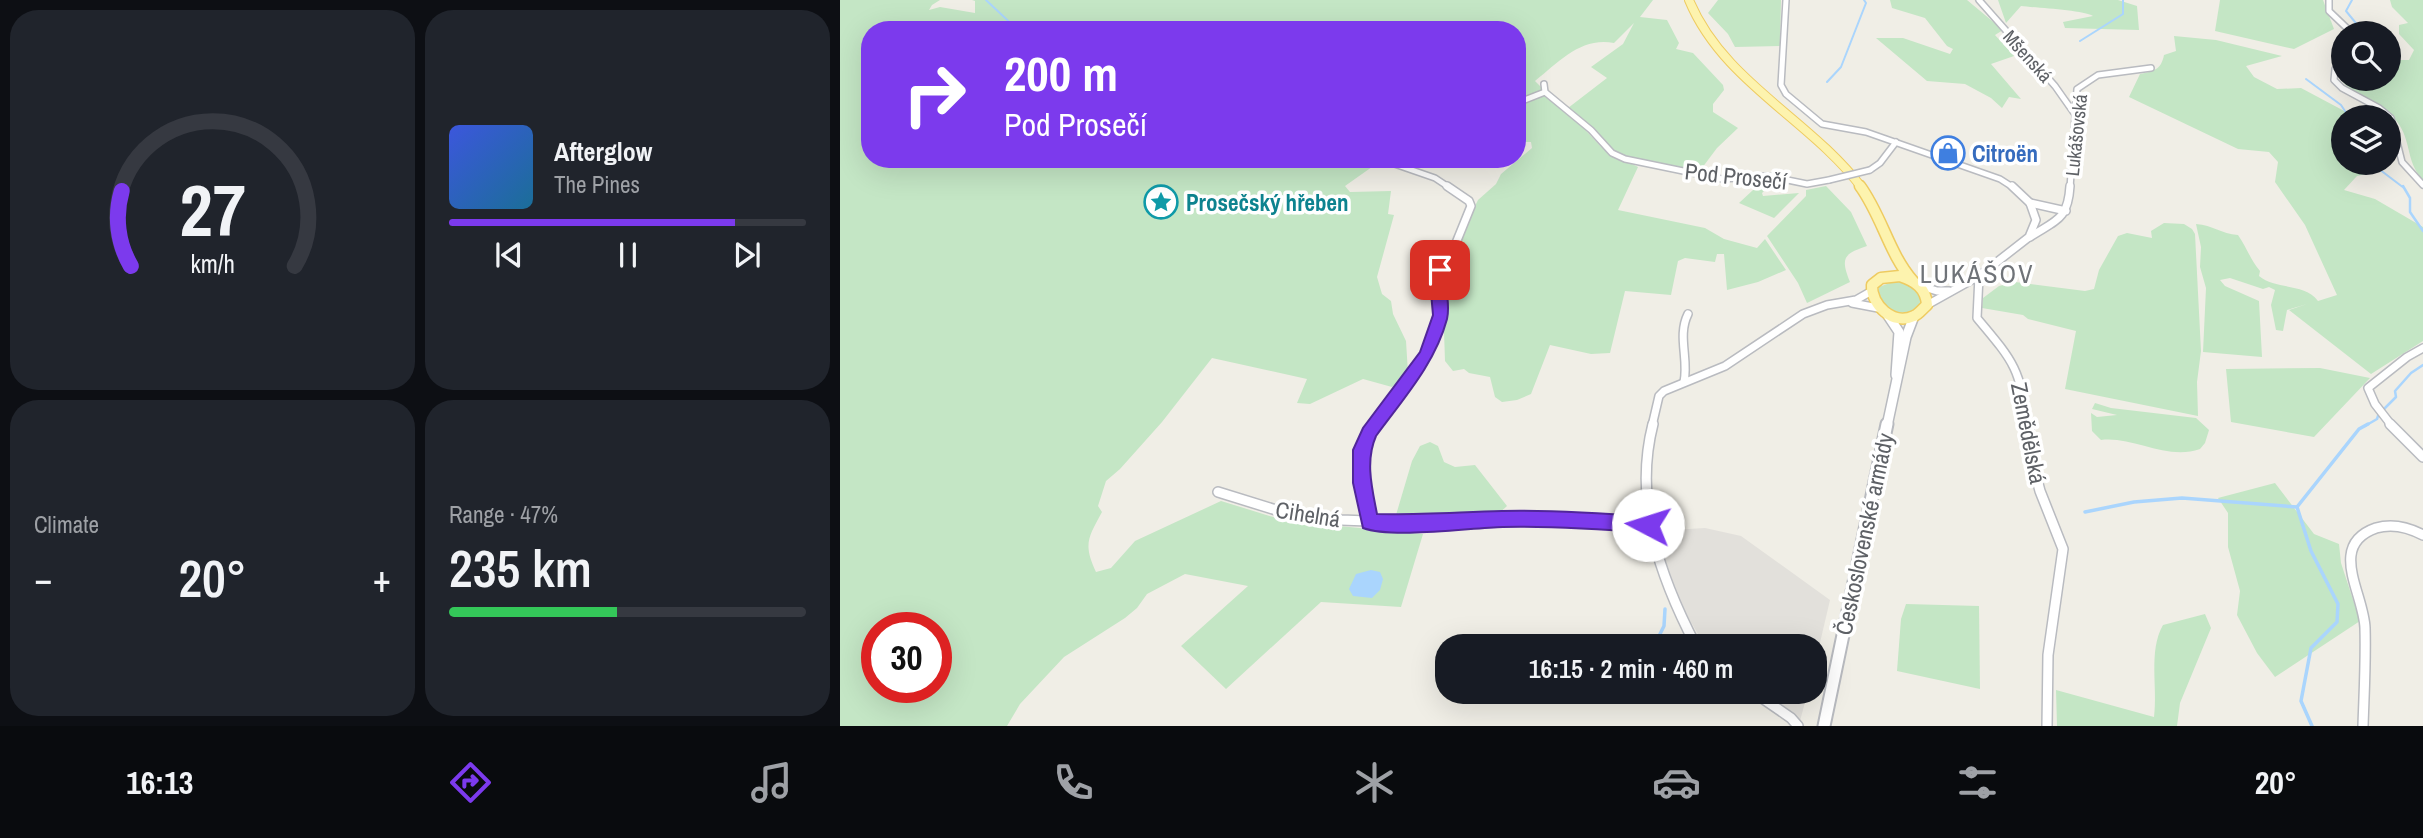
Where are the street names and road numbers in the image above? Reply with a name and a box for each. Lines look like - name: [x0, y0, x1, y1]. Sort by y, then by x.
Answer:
- street label: Mšenská: [1997, 24, 2059, 88]
- street label: Lukášovská: [2059, 92, 2093, 177]
- street label: Pod Prosečí: [1683, 155, 1789, 197]
- street label: Zemědělská: [2004, 380, 2054, 487]
- street label: Československé armády: [1827, 430, 1901, 638]
- street label: Cihelná: [1273, 494, 1343, 534]

